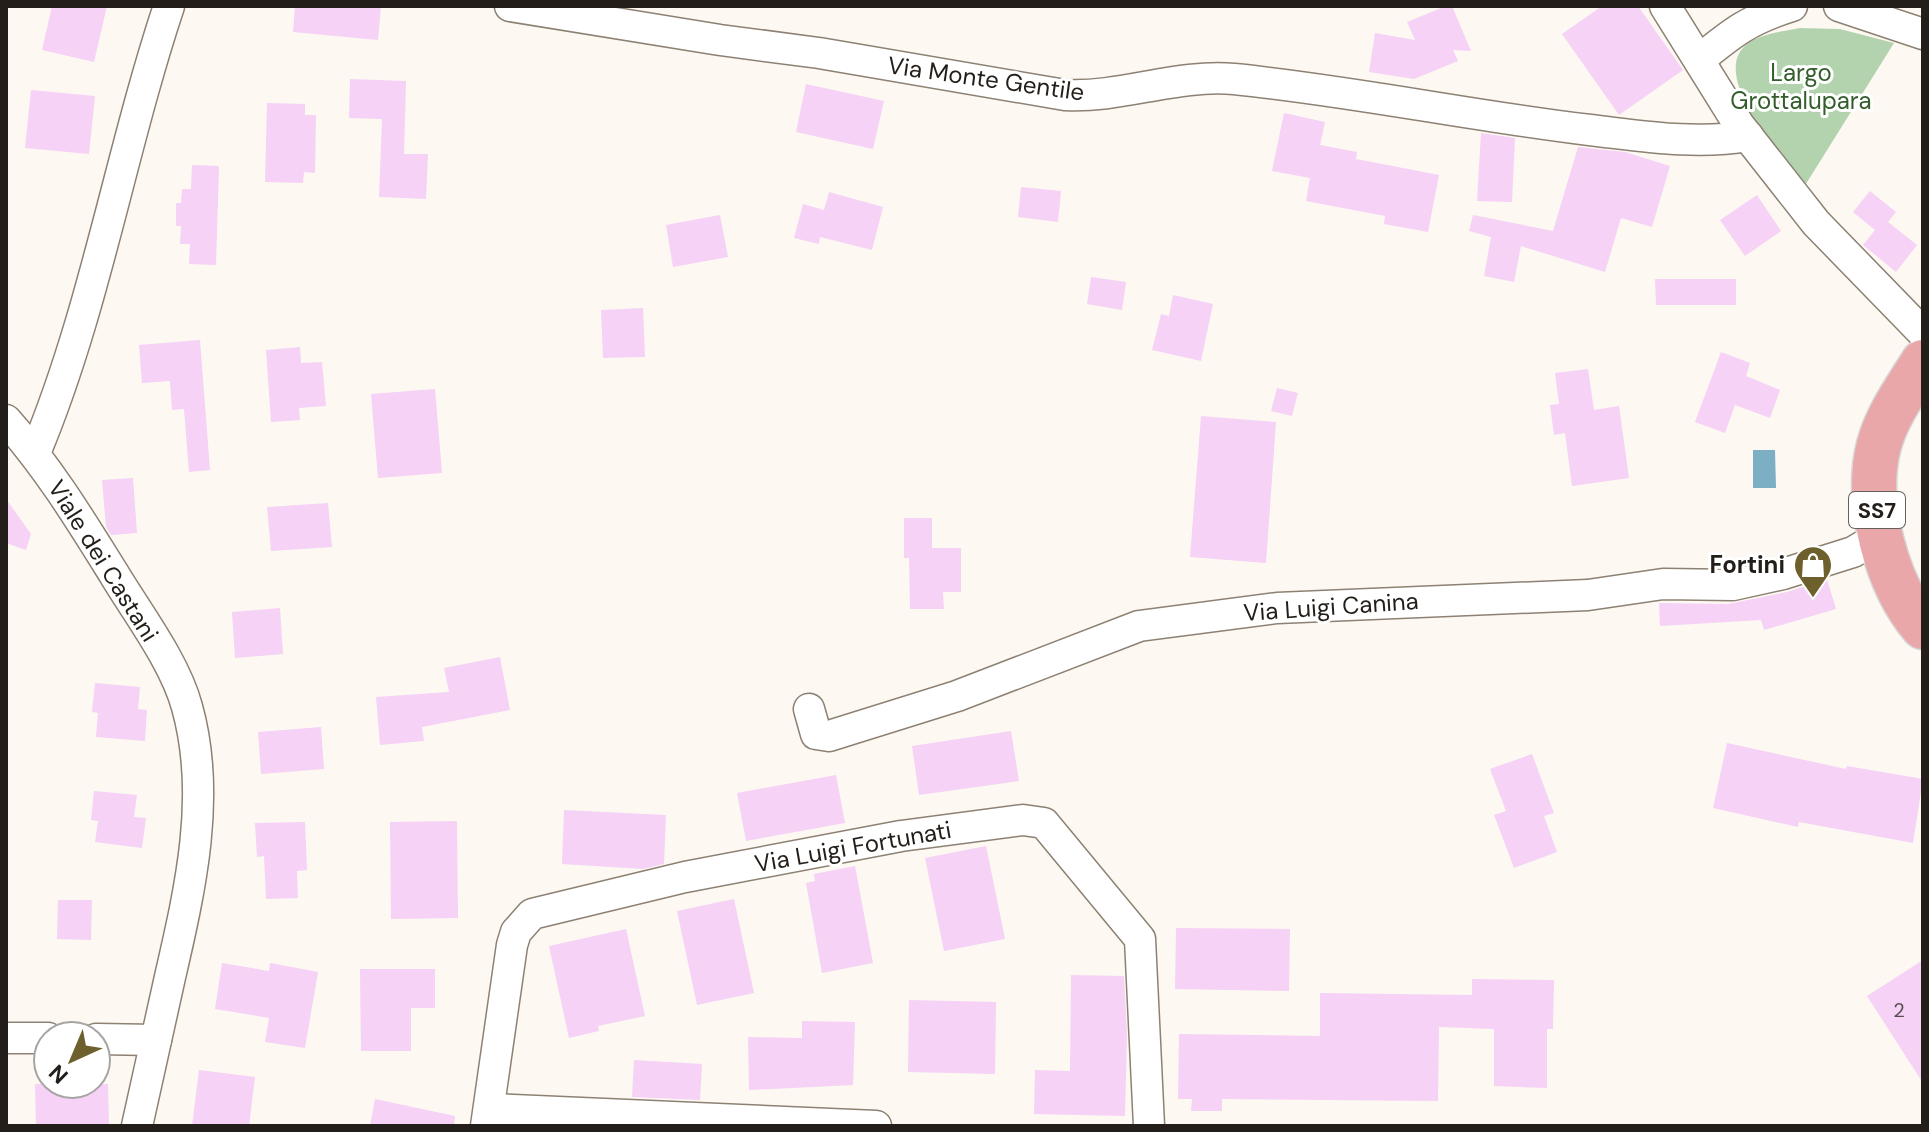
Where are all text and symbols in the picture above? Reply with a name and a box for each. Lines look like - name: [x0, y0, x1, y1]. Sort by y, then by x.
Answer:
- street label: Via Monte Gentile: [886, 49, 1086, 108]
- park label: Largo Grottalupara: [1730, 57, 1872, 116]
- street label: Viale dei Castani: [41, 474, 166, 647]
- road number: SS7: [1849, 492, 1905, 528]
- shop icon: Fortini: [1792, 544, 1834, 599]
- place label: Fortini: [1709, 549, 1785, 580]
- street label: Via Luigi Canina: [1242, 585, 1420, 628]
- street label: Via Luigi Fortunati: [752, 814, 954, 879]
- house number: 2: [1893, 997, 1905, 1023]
- north arrow: [32, 1020, 112, 1100]
- text: N: [43, 1058, 74, 1090]

